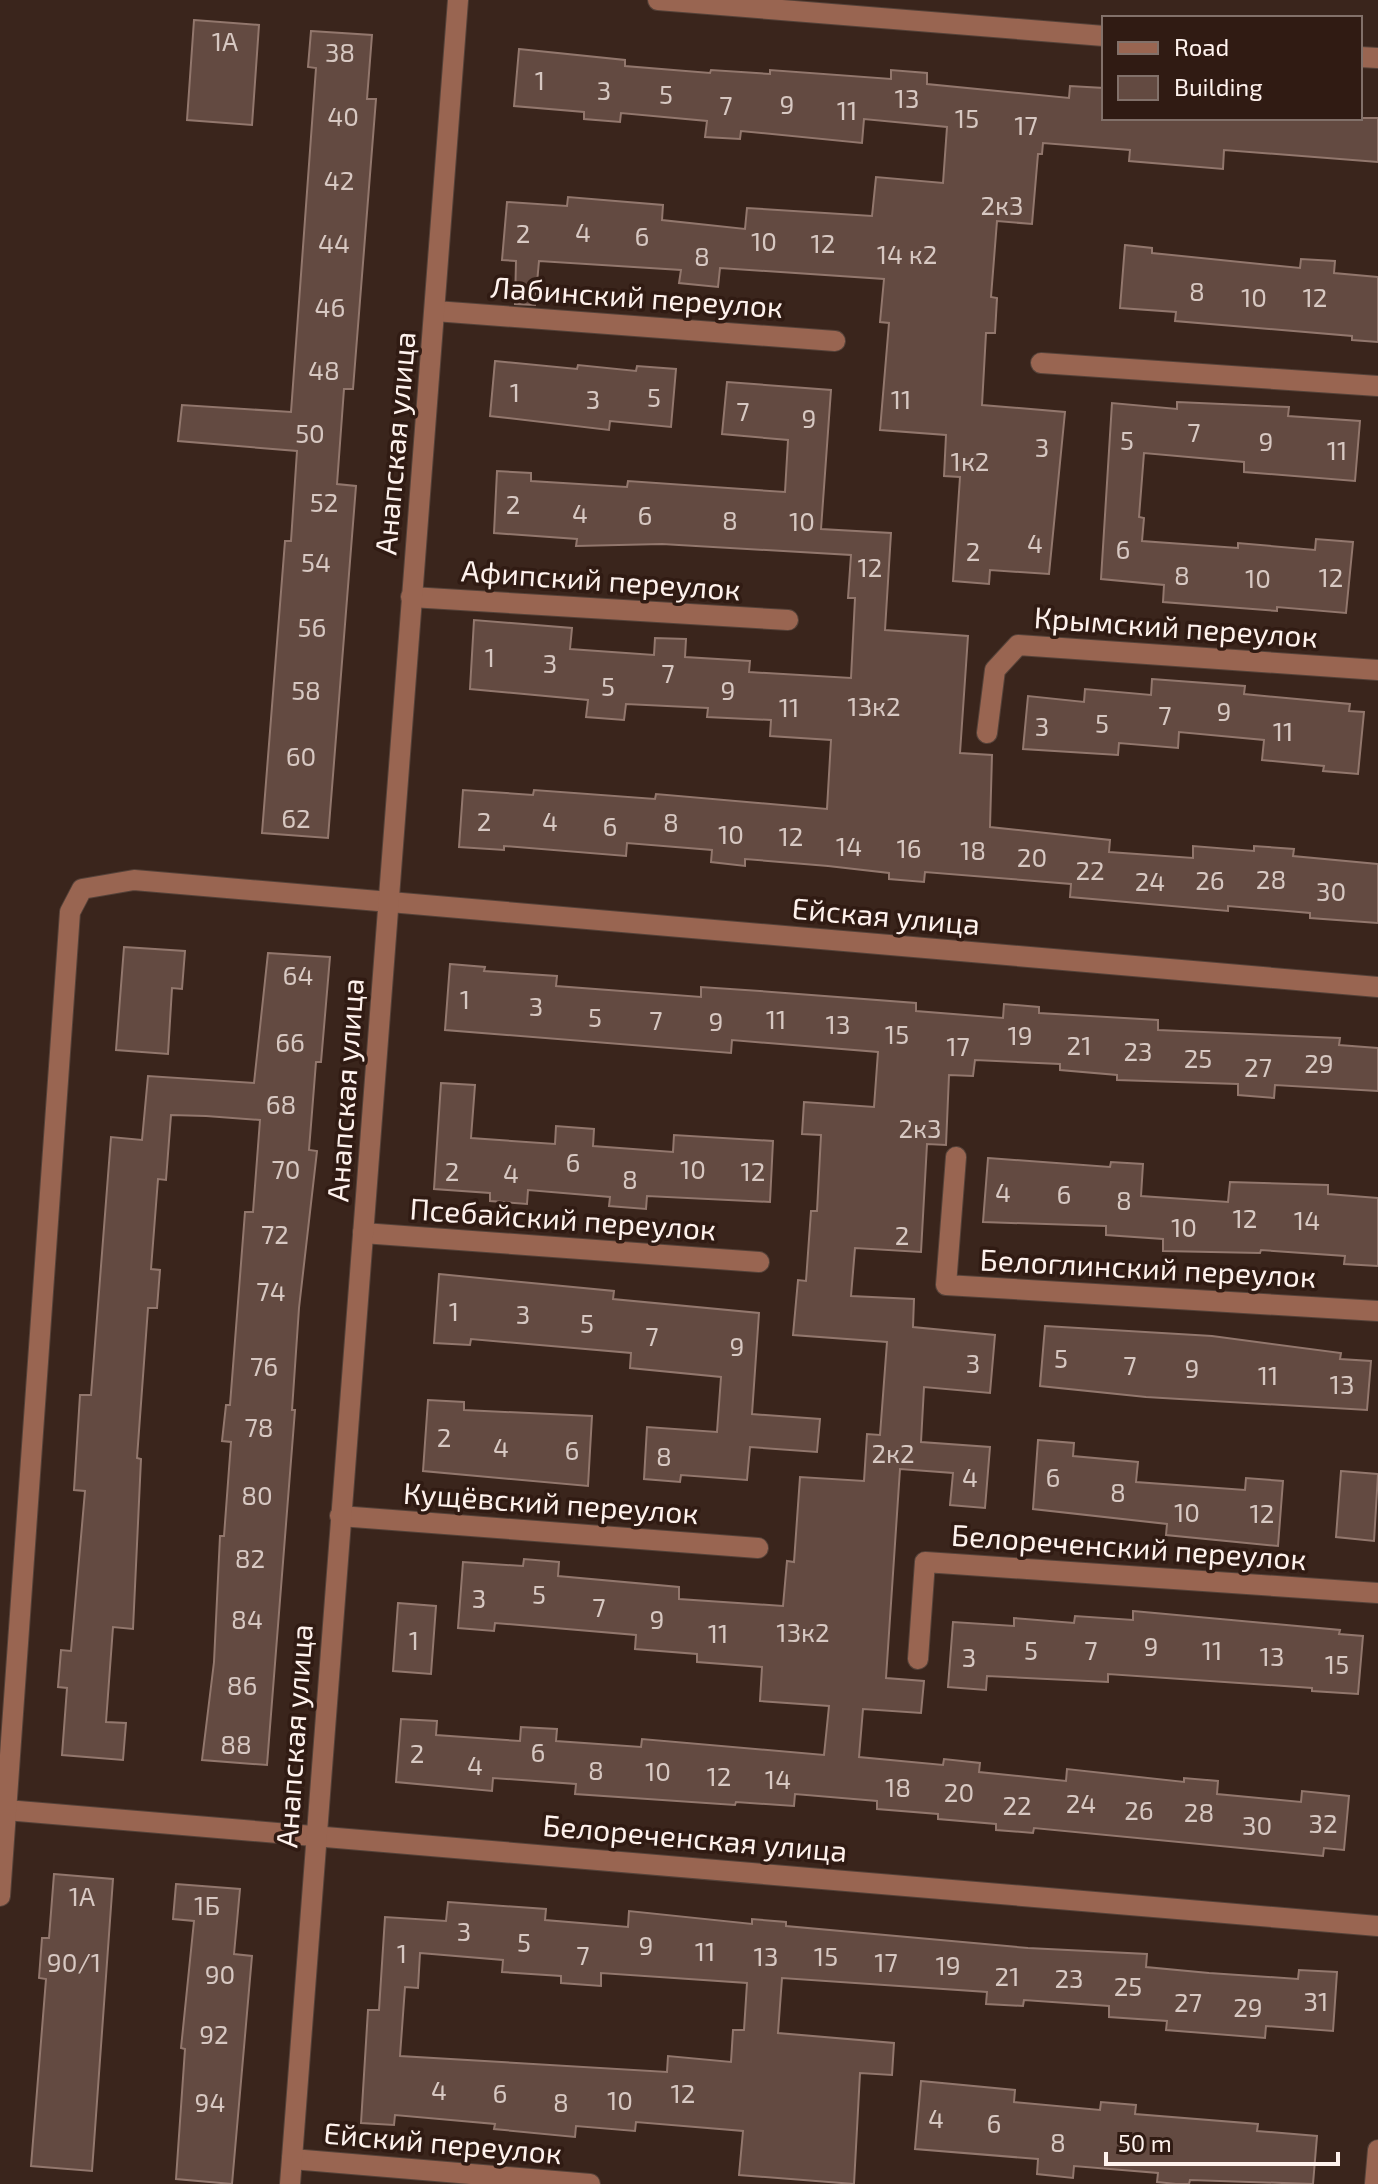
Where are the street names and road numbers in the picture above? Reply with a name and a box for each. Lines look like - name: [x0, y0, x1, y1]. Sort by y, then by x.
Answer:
- street label: Лабинский переулок: [489, 268, 785, 325]
- street label: Анапская улица: [366, 330, 423, 556]
- street label: Афипский переулок: [460, 551, 742, 608]
- street label: Крымский переулок: [1033, 598, 1319, 655]
- street label: Ейская улица: [790, 889, 982, 942]
- street label: Анапская улица: [318, 977, 371, 1203]
- street label: Псебайский переулок: [409, 1189, 717, 1248]
- street label: Белоглинский переулок: [979, 1240, 1317, 1295]
- street label: Кущёвский переулок: [402, 1474, 700, 1531]
- street label: Белореченский переулок: [950, 1516, 1308, 1577]
- street label: Анапская улица: [267, 1623, 320, 1849]
- street label: Белореченская улица: [541, 1806, 849, 1869]
- street label: Ейский переулок: [322, 2114, 564, 2171]

